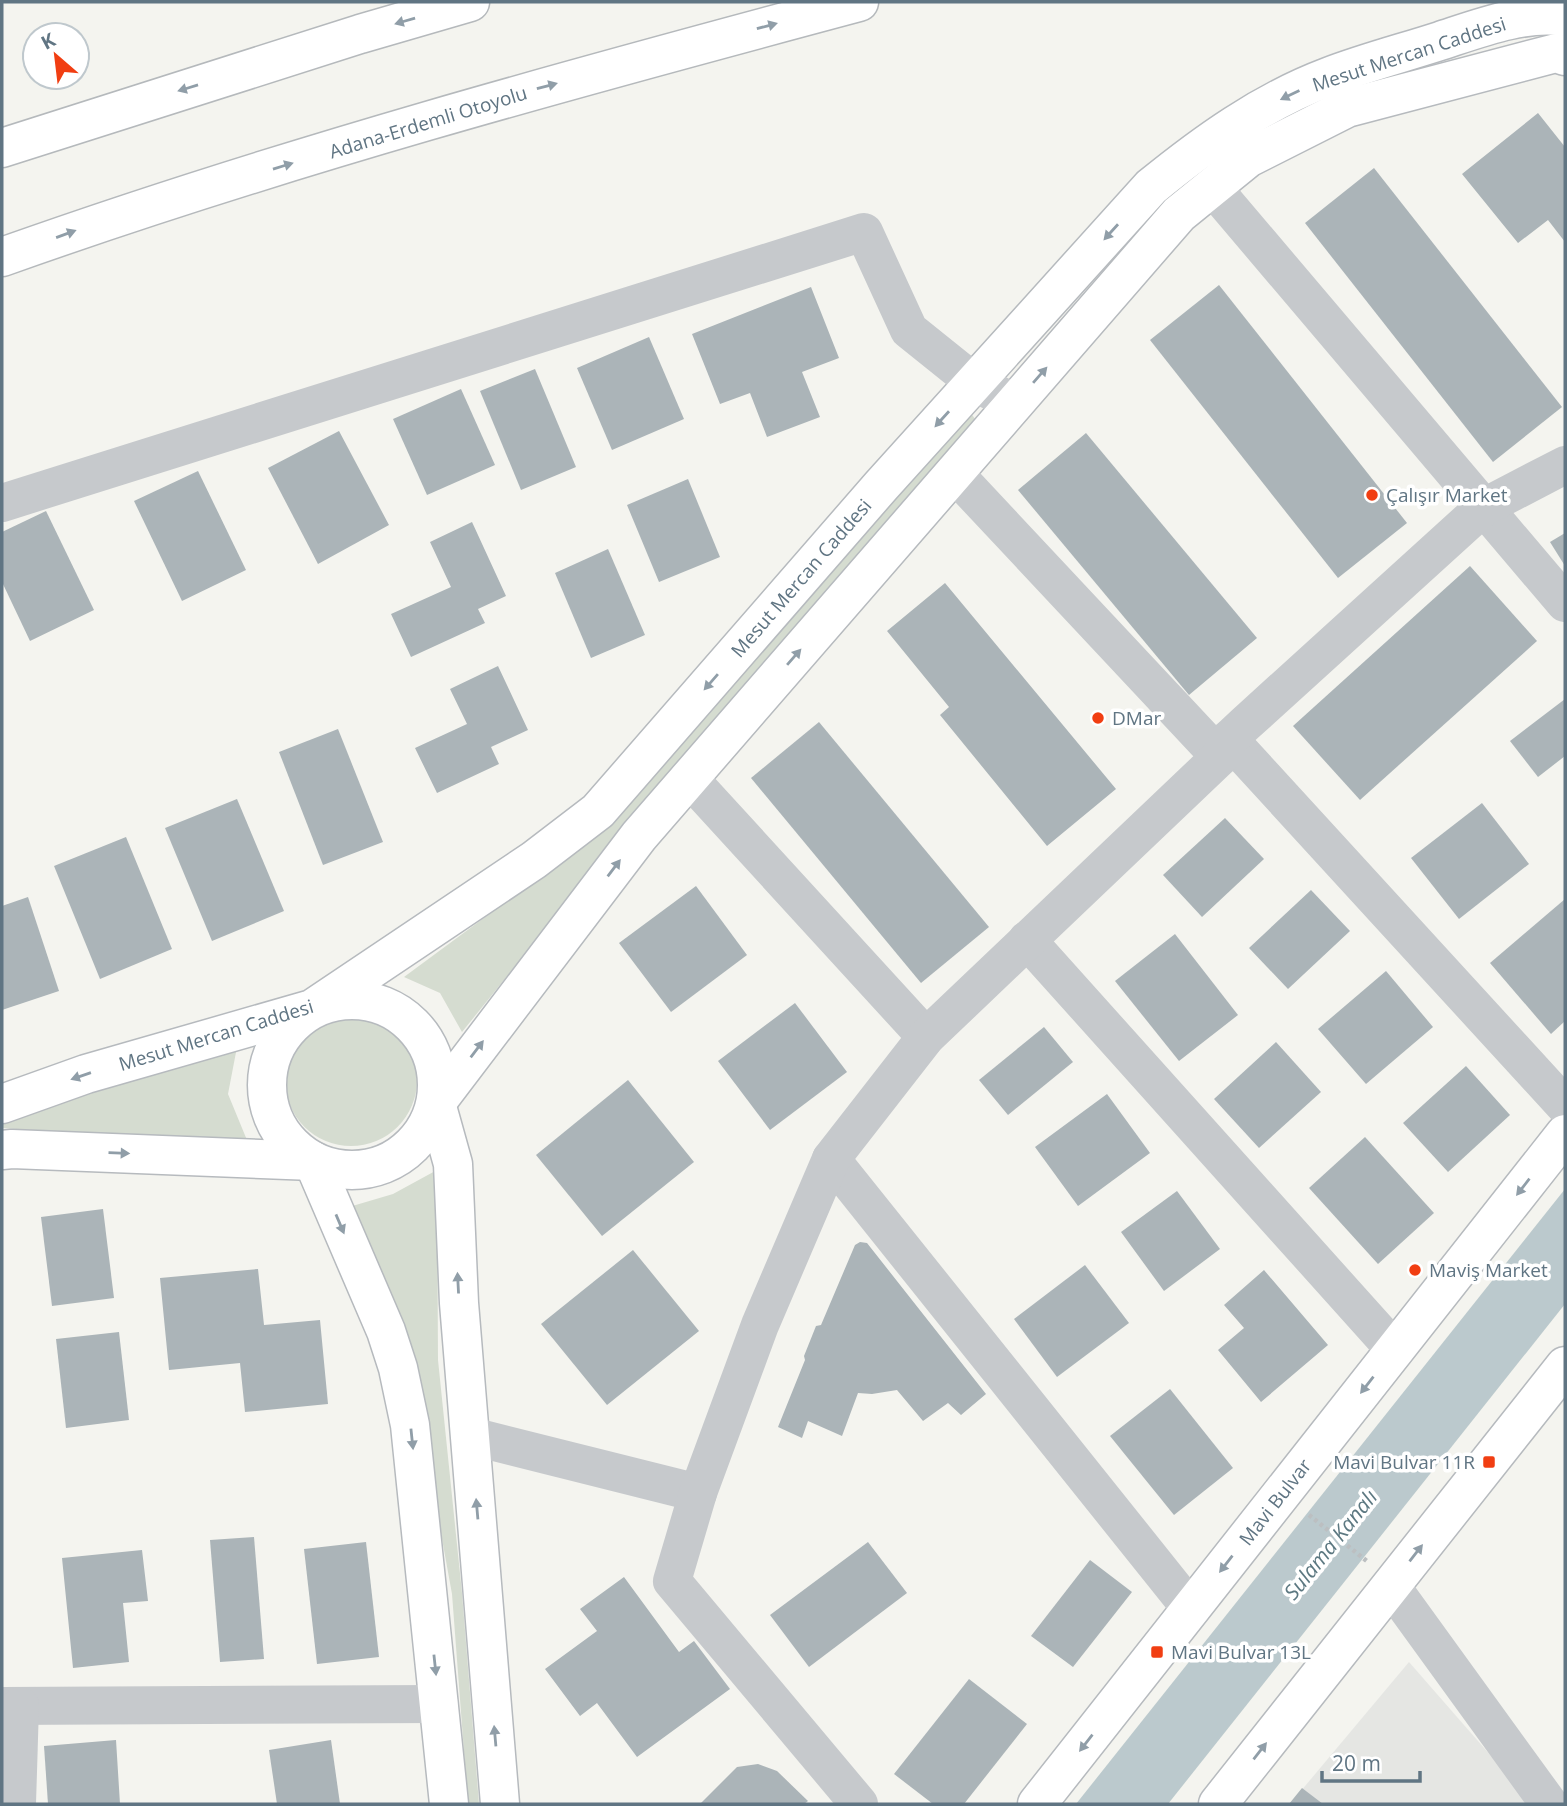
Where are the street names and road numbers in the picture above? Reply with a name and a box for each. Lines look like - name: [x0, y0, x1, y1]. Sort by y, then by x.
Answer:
- street label: Mesut Mercan Caddesi: [1309, 10, 1509, 98]
- street label: Adana-Erdemli Otoyolu: [326, 80, 530, 164]
- street label: Mesut Mercan Caddesi: [725, 493, 877, 663]
- street label: Mesut Mercan Caddesi: [115, 993, 317, 1077]
- street label: Mavi Bulvar: [1233, 1453, 1317, 1551]

